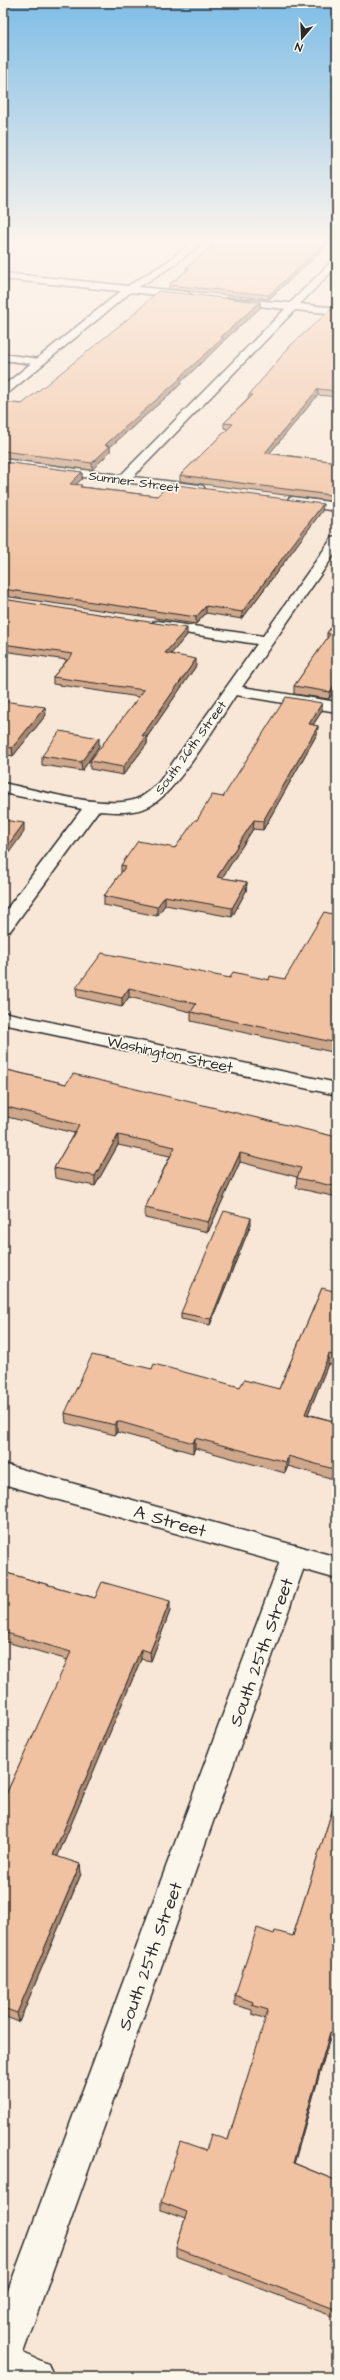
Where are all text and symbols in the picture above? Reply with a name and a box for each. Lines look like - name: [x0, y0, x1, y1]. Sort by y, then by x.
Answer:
- north arrow: [282, 18, 322, 58]
- text: N: [293, 39, 305, 55]
- street label: Sumner Street: [88, 467, 181, 497]
- street label: South 26th Street: [151, 696, 231, 798]
- street label: Washington Street: [105, 1031, 235, 1079]
- street label: A Street: [131, 1499, 210, 1544]
- street label: South 25th Street: [223, 1574, 300, 1730]
- street label: South 25th Street: [112, 1878, 189, 2034]

